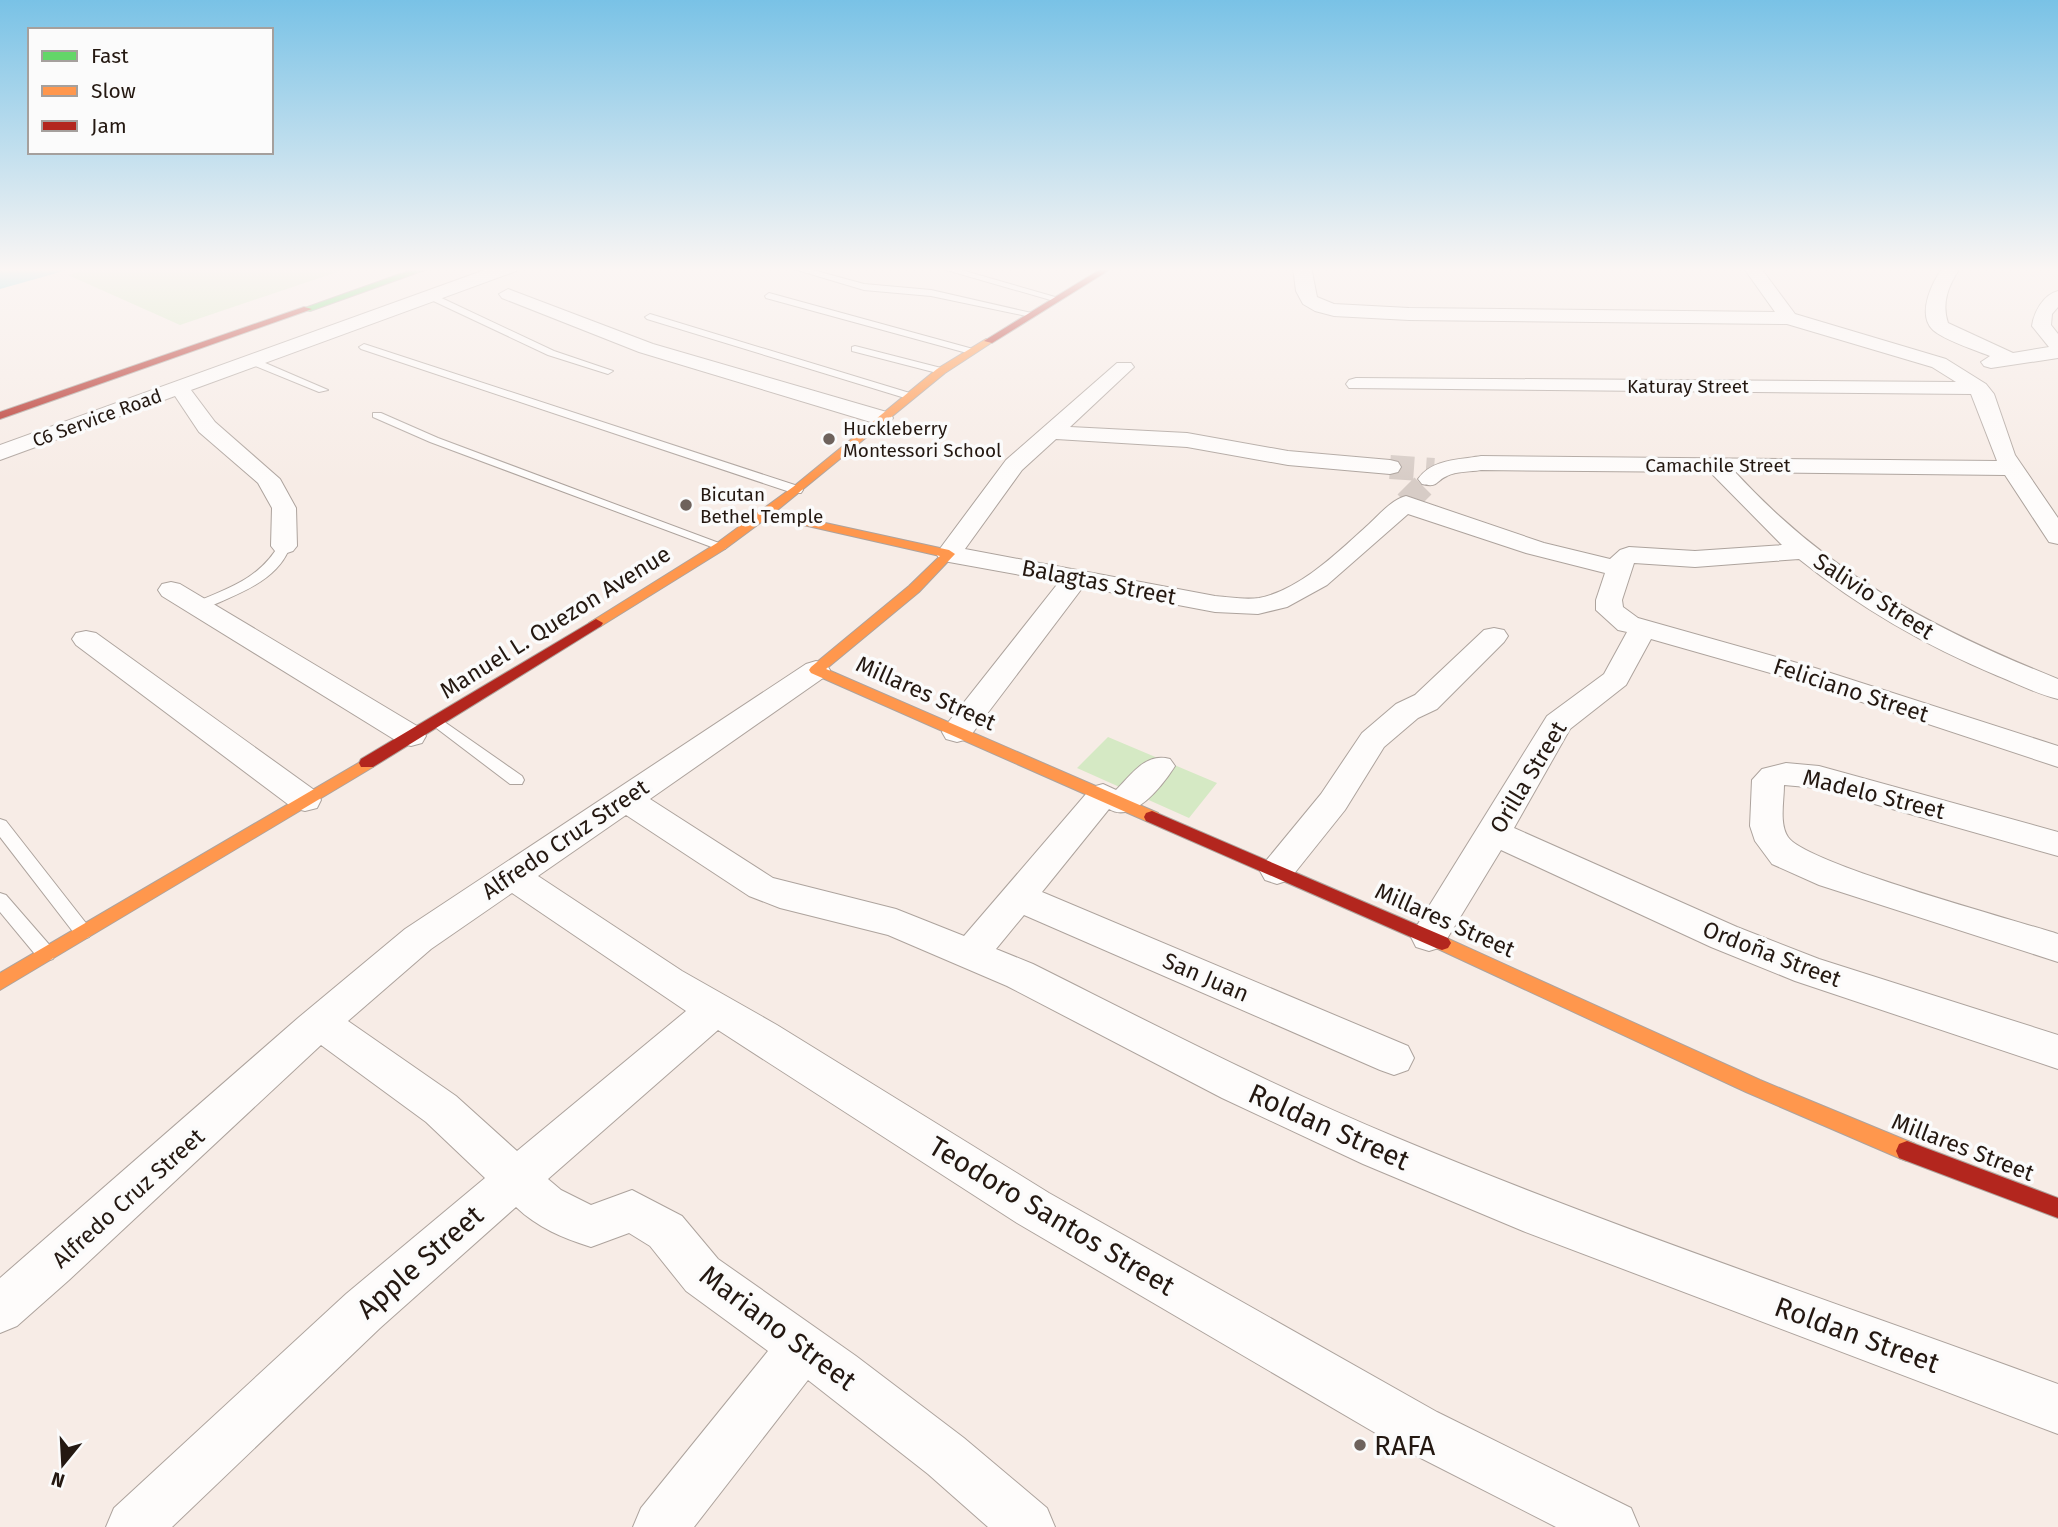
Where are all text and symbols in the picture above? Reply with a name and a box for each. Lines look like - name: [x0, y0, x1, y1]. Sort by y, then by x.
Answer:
- legend: [28, 28, 273, 154]
- text: Fast: [91, 43, 129, 69]
- text: Slow: [91, 78, 136, 104]
- text: Jam: [91, 113, 127, 139]
- street label: Katuray Street: [1627, 375, 1749, 398]
- street label: C6 Service Road: [29, 384, 165, 452]
- place label: Huckleberry Montessori School: [843, 417, 1002, 462]
- marker: Huckleberry Montessori School: [821, 431, 837, 447]
- street label: Camachile Street: [1645, 454, 1791, 477]
- place label: Bicutan Bethel Temple: [700, 483, 823, 528]
- marker: Bicutan Bethel Temple: [678, 497, 694, 513]
- street label: Manuel L. Quezon Avenue: [435, 539, 675, 705]
- street label: Salivio Street: [1809, 547, 1940, 646]
- street label: Balagtas Street: [1019, 553, 1179, 611]
- street label: Millares Street: [852, 650, 1001, 737]
- street label: Feliciano Street: [1770, 652, 1933, 729]
- street label: Orilla Street: [1484, 715, 1573, 838]
- street label: Madelo Street: [1800, 763, 1949, 825]
- street label: Alfredo Cruz Street: [476, 772, 654, 905]
- street label: Millares Street: [1371, 877, 1520, 964]
- street label: Ordoña Street: [1699, 915, 1846, 993]
- street label: San Juan: [1159, 946, 1253, 1008]
- street label: Roldan Street: [1243, 1077, 1415, 1178]
- street label: Millares Street: [1888, 1107, 2039, 1187]
- street label: Alfredo Cruz Street: [46, 1122, 210, 1274]
- street label: Teodoro Santos Street: [923, 1130, 1182, 1303]
- street label: Apple Street: [350, 1198, 490, 1326]
- street label: Mariano Street: [693, 1259, 863, 1398]
- street label: Roldan Street: [1770, 1290, 1945, 1380]
- north arrow: [28, 1429, 98, 1499]
- place label: RAFA: [1374, 1429, 1435, 1462]
- marker: RAFA: [1352, 1437, 1368, 1453]
- text: N: [48, 1467, 67, 1493]

